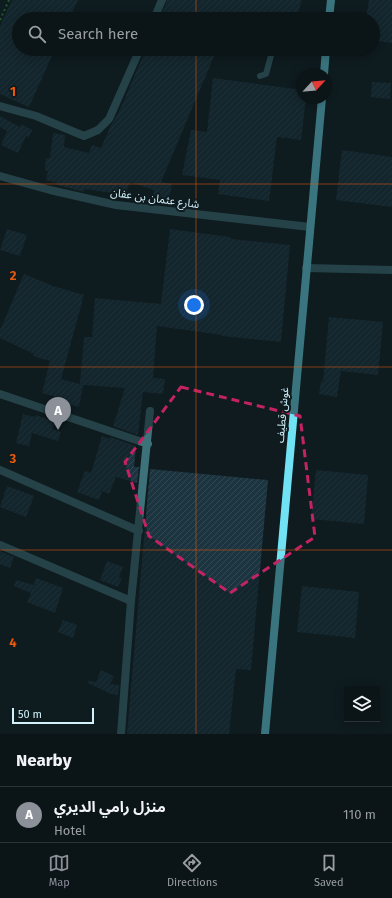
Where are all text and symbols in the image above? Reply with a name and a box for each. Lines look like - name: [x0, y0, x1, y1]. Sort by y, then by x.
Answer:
- search box: [12, 12, 380, 56]
- icon: search: [26, 23, 48, 45]
- text: Search here: [58, 25, 138, 43]
- north arrow: [296, 68, 332, 104]
- text: 1: [10, 84, 16, 99]
- street label: شارع عثمان بن عفان: [110, 186, 201, 212]
- text: 2: [10, 268, 17, 283]
- your location: [184, 295, 204, 315]
- street label: غوش قطيف: [274, 386, 292, 443]
- pin: A: [45, 397, 71, 430]
- text: 3: [9, 451, 17, 466]
- text: 4: [9, 635, 17, 650]
- map controls: [344, 686, 380, 722]
- button: layers: [344, 686, 380, 722]
- scale bar: [12, 706, 94, 725]
- text: 50 m: [18, 708, 42, 721]
- text: Nearby: [16, 750, 71, 771]
- text: منزل رامي الديري: [54, 798, 166, 816]
- text: A: [25, 807, 33, 822]
- text: 110 m: [343, 807, 376, 822]
- text: Hotel: [54, 823, 86, 838]
- tab: Map: [48, 852, 70, 889]
- tab: Directions: [167, 852, 217, 889]
- tab: Saved: [314, 852, 344, 889]

